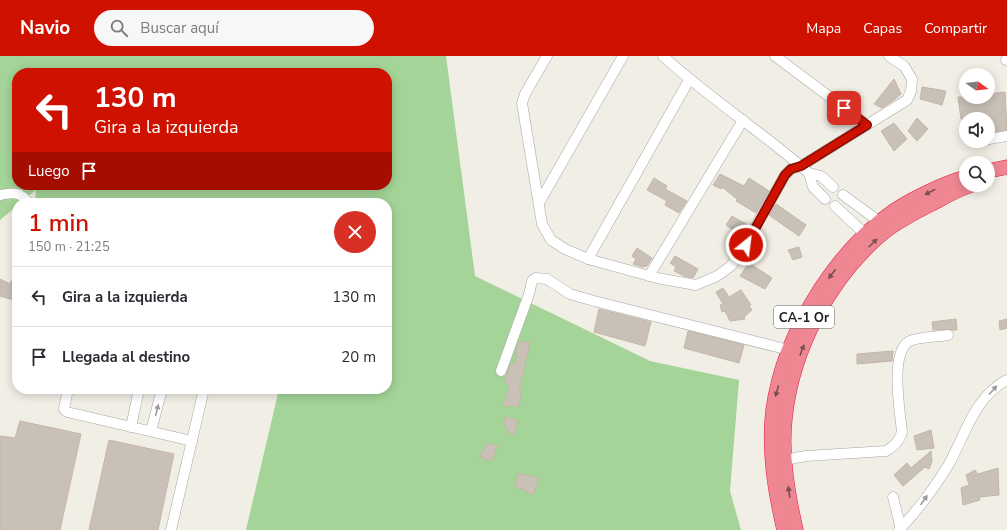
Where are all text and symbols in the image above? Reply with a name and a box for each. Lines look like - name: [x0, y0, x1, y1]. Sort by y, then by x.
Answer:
- search box: [94, 10, 374, 46]
- text: Navio: [20, 15, 70, 41]
- icon: search: [108, 17, 130, 39]
- text: Buscar aquí: [140, 18, 219, 38]
- text: Mapa: [806, 19, 841, 38]
- text: Capas: [863, 19, 902, 38]
- text: Compartir: [924, 19, 987, 38]
- north arrow: [959, 68, 995, 104]
- map controls: [959, 68, 995, 192]
- text: 130 m: [94, 79, 177, 117]
- icon: left: [28, 84, 80, 136]
- pin: [827, 91, 861, 125]
- icon: arrive: [833, 97, 855, 119]
- button: sound: [959, 112, 995, 148]
- text: Gira a la izquierda: [94, 115, 238, 139]
- button: search: [959, 156, 995, 192]
- icon: arrive: [78, 160, 100, 182]
- text: Luego: [28, 161, 70, 181]
- one-way arrow: [924, 189, 936, 195]
- text: 1 min: [28, 207, 89, 239]
- button: close: [334, 211, 376, 253]
- position arrow: [725, 224, 767, 266]
- text: 150 m · 21:25: [28, 238, 110, 256]
- one-way arrow: [869, 238, 878, 248]
- one-way arrow: [828, 269, 836, 280]
- icon: left: [28, 286, 50, 308]
- text: Gira a la izquierda: [62, 287, 188, 307]
- text: 130 m: [332, 287, 376, 307]
- road number: CA-1 Or: [774, 306, 834, 328]
- one-way arrow: [799, 344, 805, 356]
- icon: arrive: [28, 346, 50, 368]
- text: Llegada al destino: [62, 347, 190, 367]
- text: 20 m: [341, 347, 376, 367]
- one-way arrow: [774, 385, 780, 397]
- one-way arrow: [988, 386, 997, 395]
- one-way arrow: [154, 404, 160, 416]
- one-way arrow: [786, 485, 792, 498]
- one-way arrow: [920, 495, 928, 505]

